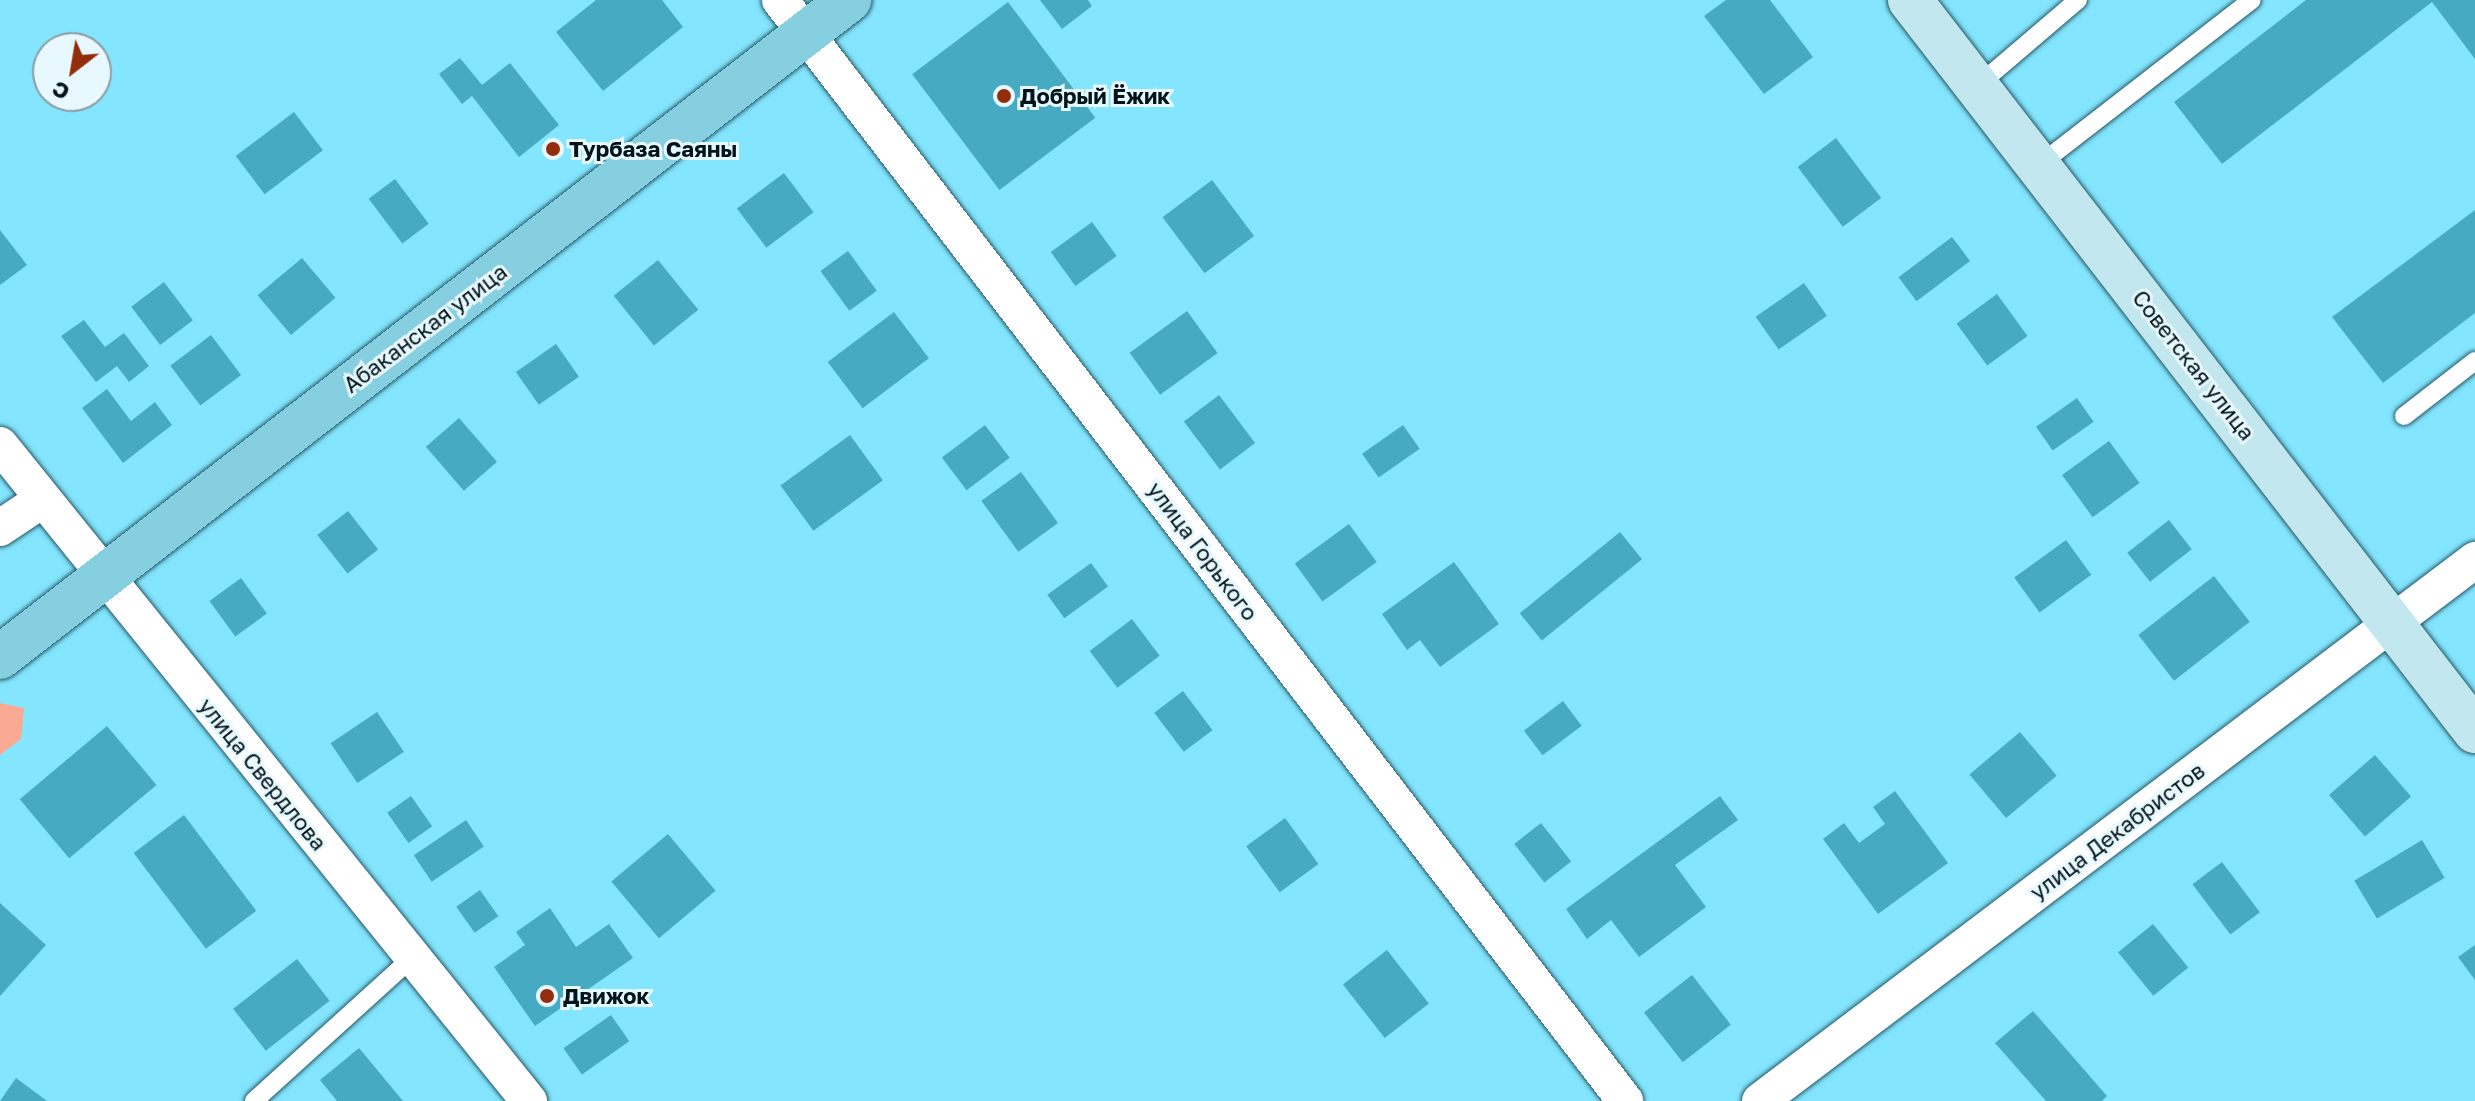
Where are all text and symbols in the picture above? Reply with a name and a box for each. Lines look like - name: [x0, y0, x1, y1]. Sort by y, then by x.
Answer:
- north arrow: [32, 32, 112, 112]
- text: С: [47, 76, 74, 107]
- place label: Добрый Ёжик: [1020, 83, 1170, 109]
- marker: Добрый Ёжик: [995, 87, 1013, 105]
- place label: Турбаза Саяны: [569, 136, 737, 162]
- marker: Турбаза Саяны: [544, 140, 562, 158]
- street label: Абаканская улица: [338, 258, 512, 398]
- street label: Советская улица: [2127, 285, 2261, 445]
- street label: улица Горького: [1142, 477, 1264, 625]
- street label: улица Свердлова: [194, 693, 332, 855]
- street label: улица Декабристов: [2025, 757, 2209, 905]
- place label: Движок: [563, 983, 649, 1009]
- marker: Движок: [538, 987, 556, 1005]

